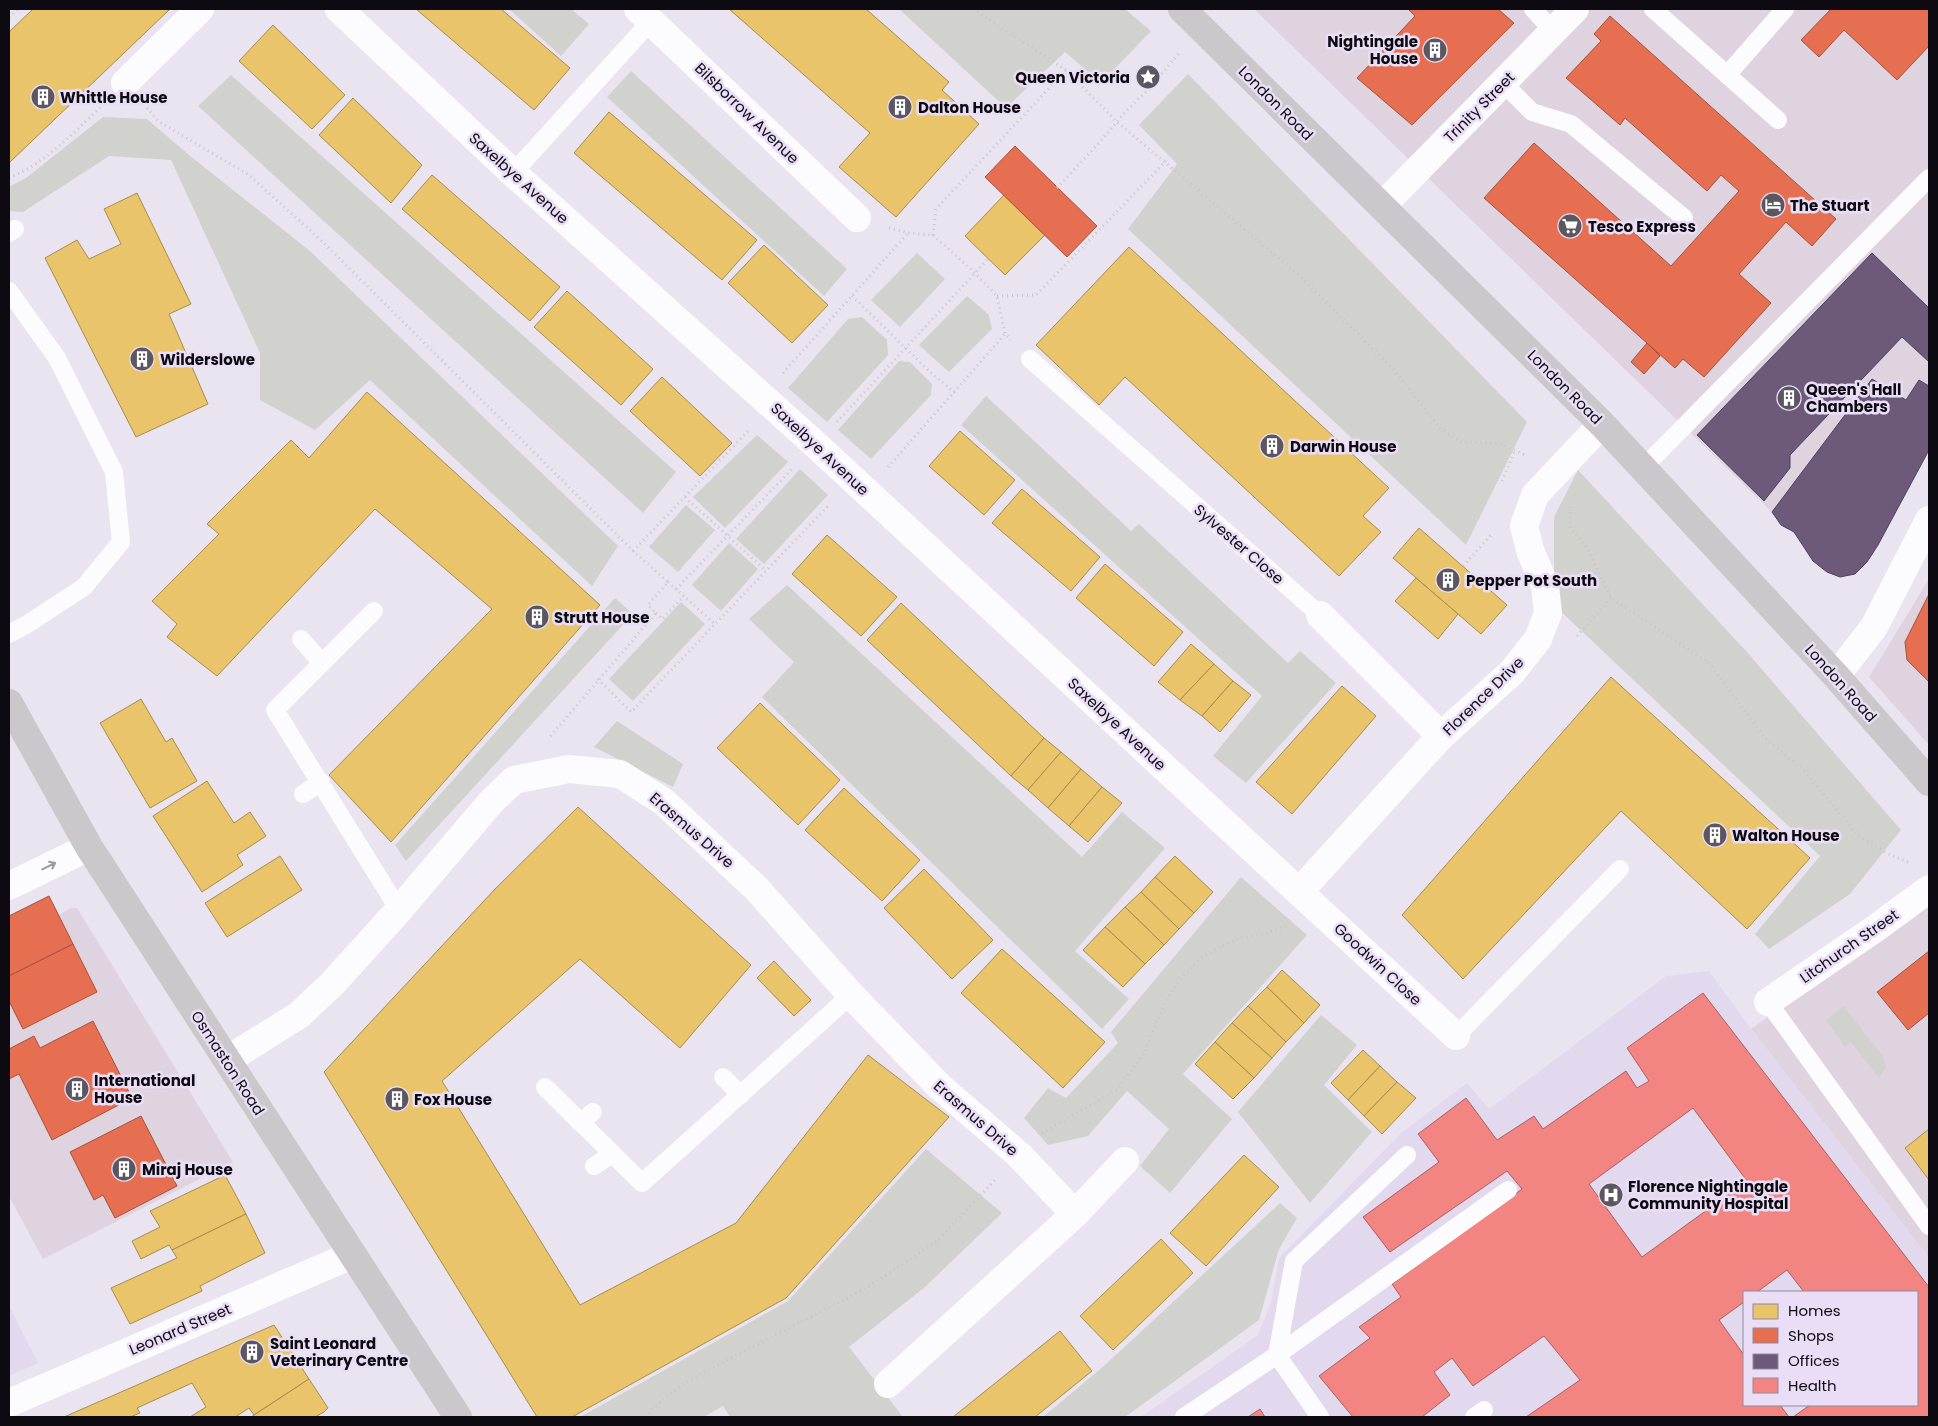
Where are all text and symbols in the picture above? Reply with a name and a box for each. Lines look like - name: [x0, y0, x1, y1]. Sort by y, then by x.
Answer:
- place label: Nightingale House: [1327, 31, 1418, 69]
- building icon: Nightingale House: [1422, 37, 1448, 63]
- street label: Bilsborrow Avenue: [690, 58, 804, 168]
- street label: London Road: [1234, 61, 1318, 145]
- place icon: Queen Victoria: [1135, 64, 1161, 90]
- place label: Queen Victoria: [1015, 67, 1130, 88]
- street label: Trinity Street: [1439, 67, 1519, 147]
- building icon: Whittle House: [30, 84, 56, 110]
- place label: Whittle House: [60, 87, 168, 108]
- building icon: Dalton House: [887, 94, 913, 120]
- place label: Dalton House: [918, 97, 1021, 118]
- street label: Saxelbye Avenue: [465, 128, 573, 228]
- hotel icon: The Stuart: [1760, 192, 1786, 218]
- place label: The Stuart: [1790, 195, 1870, 216]
- supermarket icon: Tesco Express: [1557, 213, 1583, 239]
- place label: Tesco Express: [1588, 216, 1696, 237]
- street label: London Road: [1523, 345, 1607, 429]
- building icon: Wilderslowe: [129, 346, 155, 372]
- place label: Wilderslowe: [160, 349, 255, 370]
- place label: Queen's Hall Chambers: [1806, 379, 1901, 417]
- building icon: Queen's Hall Chambers: [1776, 385, 1802, 411]
- street label: Saxelbye Avenue: [766, 398, 874, 500]
- building icon: Darwin House: [1259, 433, 1285, 459]
- place label: Darwin House: [1290, 436, 1396, 457]
- street label: Sylvester Close: [1190, 499, 1288, 589]
- building icon: Pepper Pot South: [1435, 567, 1461, 593]
- place label: Pepper Pot South: [1466, 570, 1597, 591]
- building icon: Strutt House: [524, 604, 550, 630]
- place label: Strutt House: [554, 607, 649, 628]
- street label: London Road: [1800, 640, 1882, 726]
- street label: Florence Drive: [1438, 652, 1528, 740]
- street label: Saxelbye Avenue: [1063, 673, 1171, 775]
- street label: Erasmus Drive: [645, 787, 739, 873]
- building icon: Walton House: [1702, 822, 1728, 848]
- place label: Walton House: [1732, 825, 1840, 846]
- one-way arrow: [41, 861, 56, 871]
- street label: Litchurch Street: [1795, 904, 1903, 988]
- street label: Goodwin Close: [1330, 918, 1426, 1010]
- street label: Osmaston Road: [186, 1007, 270, 1119]
- place label: International House: [94, 1070, 195, 1108]
- street label: Erasmus Drive: [929, 1075, 1023, 1161]
- building icon: International House: [64, 1076, 90, 1102]
- building icon: Fox House: [384, 1086, 410, 1112]
- place label: Fox House: [414, 1089, 492, 1110]
- building icon: Miraj House: [111, 1156, 137, 1182]
- place label: Miraj House: [142, 1159, 233, 1180]
- place label: Florence Nightingale Community Hospital: [1628, 1176, 1788, 1214]
- hospital icon: Florence Nightingale Community Hospital: [1598, 1182, 1624, 1208]
- legend: [1743, 1291, 1918, 1406]
- street label: Leonard Street: [126, 1298, 234, 1360]
- text: Homes: [1788, 1300, 1841, 1321]
- text: Shops: [1788, 1325, 1834, 1346]
- place label: Saint Leonard Veterinary Centre: [270, 1333, 408, 1371]
- building icon: Saint Leonard Veterinary Centre: [239, 1339, 265, 1365]
- text: Offices: [1788, 1350, 1840, 1371]
- text: Health: [1788, 1375, 1837, 1396]

